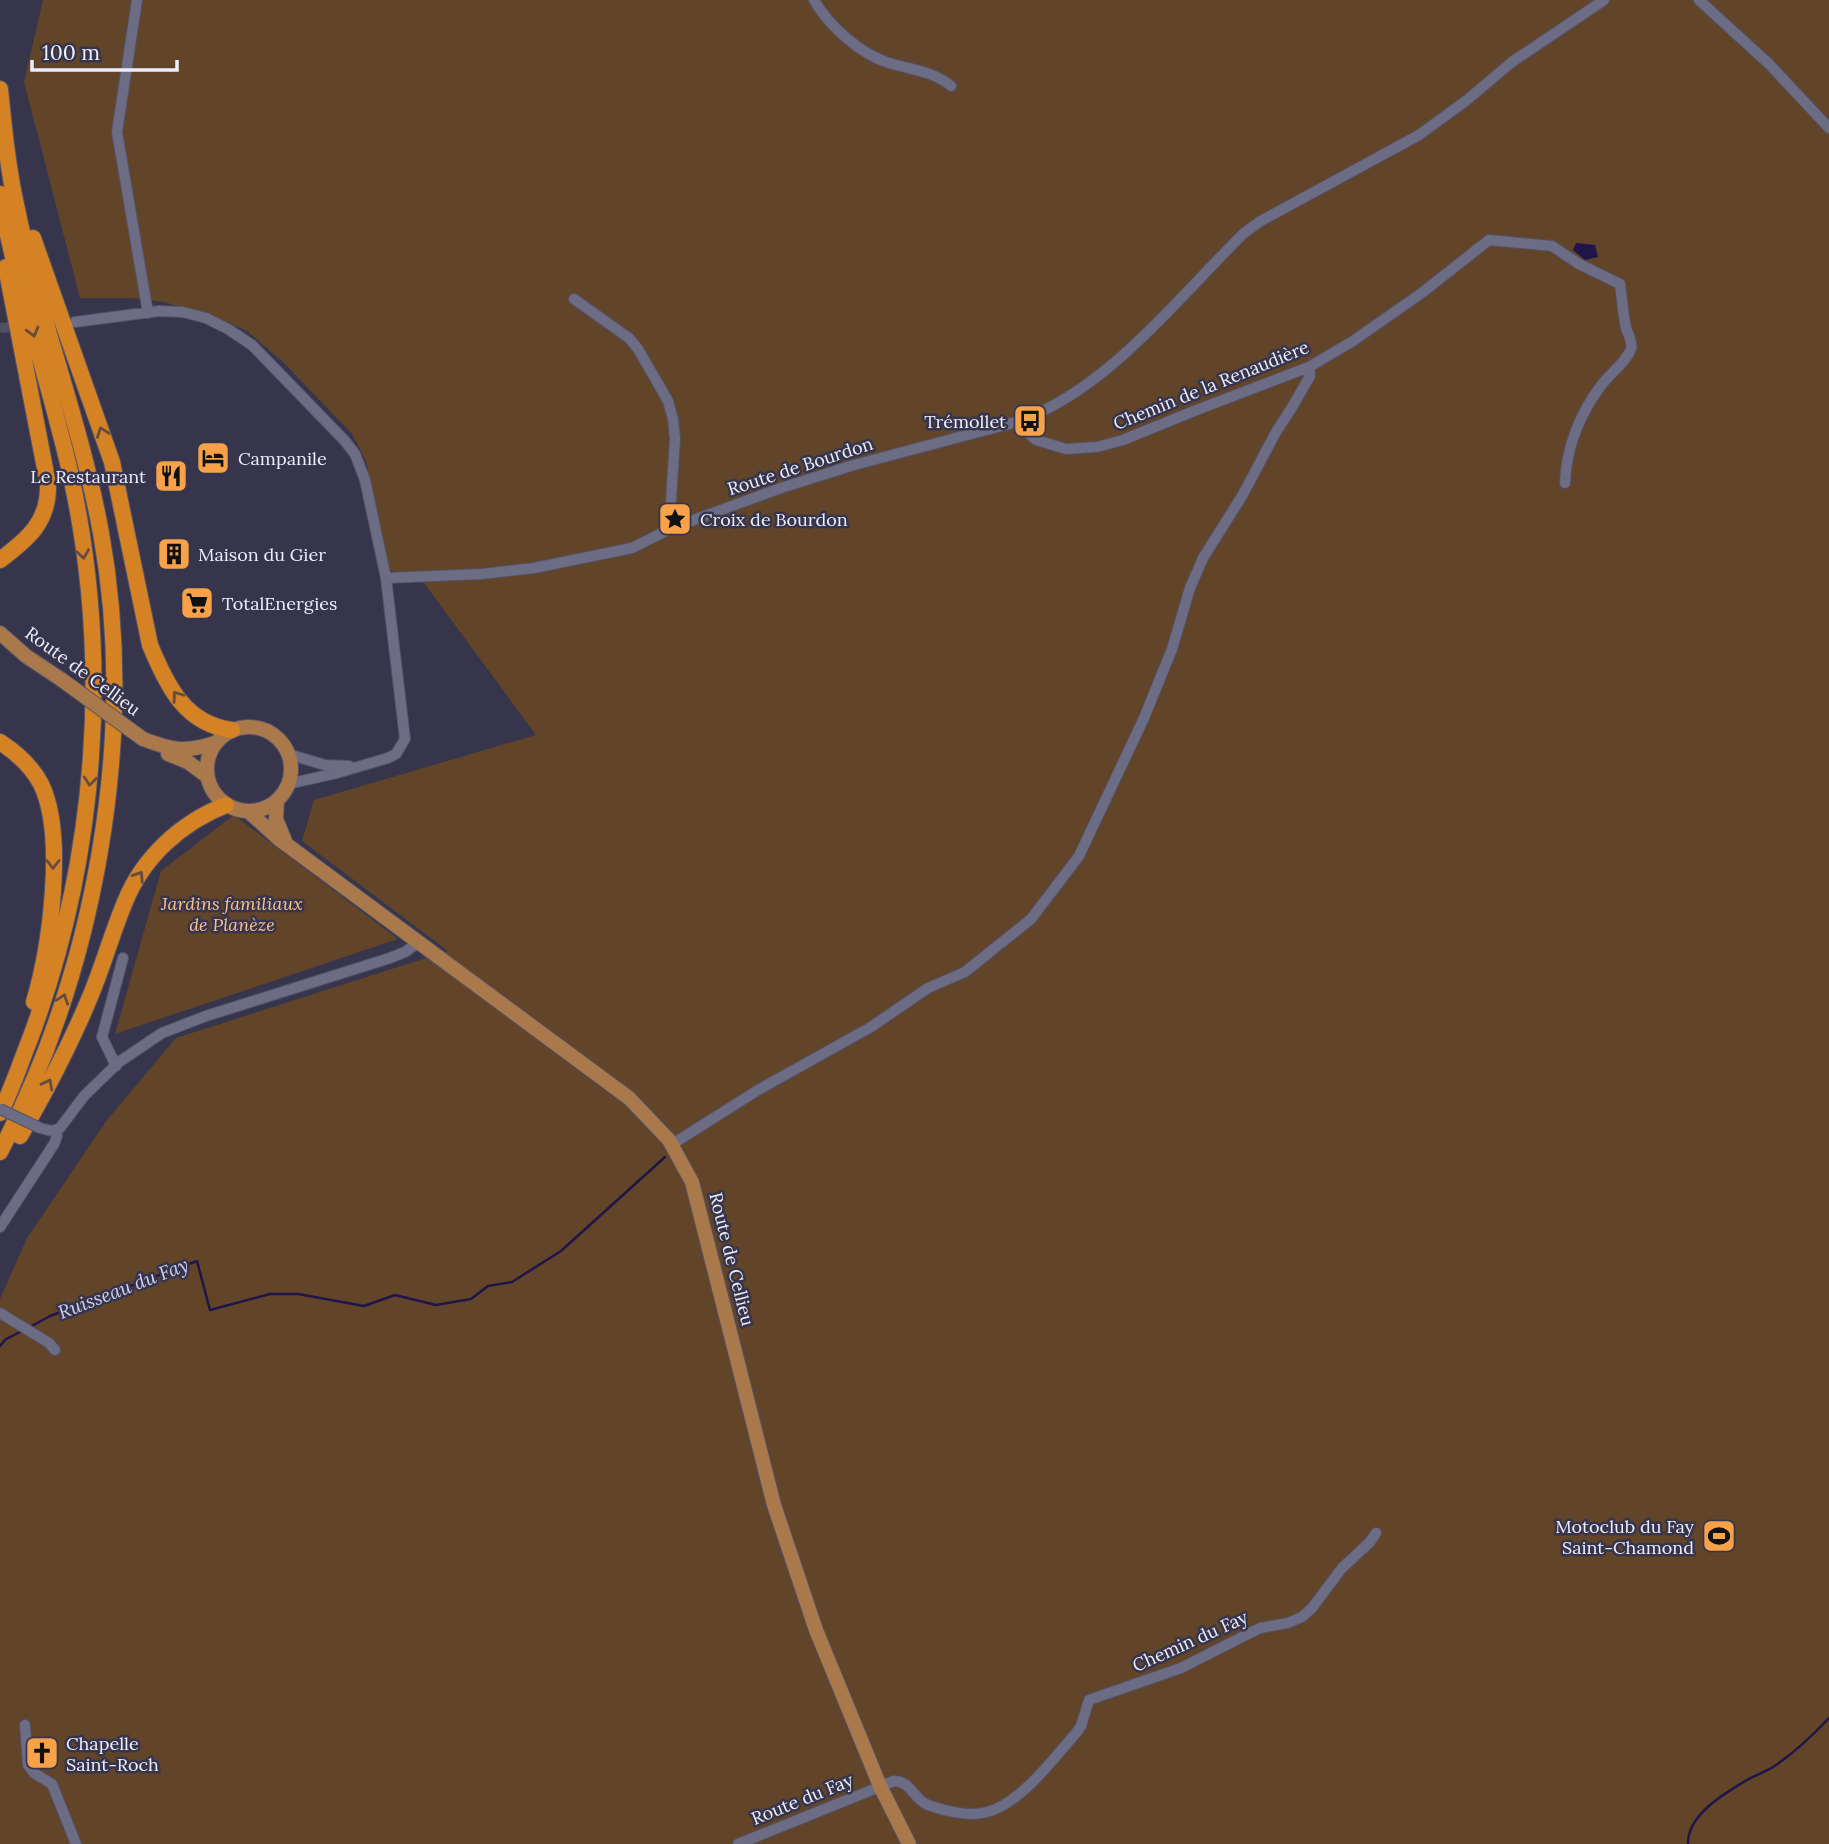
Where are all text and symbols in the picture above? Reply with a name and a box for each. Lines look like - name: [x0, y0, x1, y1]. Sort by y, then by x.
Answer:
- scale bar: [32, 28, 177, 72]
- text: 100 m: [42, 39, 100, 66]
- one-way arrow: [25, 326, 39, 338]
- street label: Chemin de la Renaudière: [1110, 335, 1312, 435]
- bus stop icon: Trémollet: [1011, 402, 1049, 440]
- place label: Trémollet: [924, 410, 1006, 433]
- one-way arrow: [96, 426, 110, 438]
- street label: Route de Bourdon: [724, 432, 876, 500]
- hotel icon: Campanile: [194, 439, 232, 477]
- place label: Campanile: [238, 447, 327, 470]
- restaurant icon: Le Restaurant: [152, 457, 190, 495]
- place label: Le Restaurant: [30, 465, 146, 488]
- place icon: Croix de Bourdon: [656, 500, 694, 538]
- place label: Croix de Bourdon: [700, 508, 848, 531]
- building icon: Maison du Gier: [155, 535, 193, 573]
- place label: Maison du Gier: [198, 543, 326, 566]
- one-way arrow: [76, 548, 91, 560]
- supermarket icon: TotalEnergies: [178, 584, 216, 622]
- place label: TotalEnergies: [222, 592, 337, 615]
- street label: Route de Cellieu: [21, 621, 145, 721]
- one-way arrow: [173, 691, 185, 704]
- one-way arrow: [82, 775, 97, 787]
- one-way arrow: [45, 860, 61, 870]
- one-way arrow: [131, 871, 144, 884]
- park label: Jardins familiaux de Planèze: [160, 892, 303, 936]
- one-way arrow: [55, 993, 70, 1005]
- one-way arrow: [40, 1079, 54, 1092]
- street label: Route de Cellieu: [704, 1190, 760, 1328]
- water label: Ruisseau du Fay: [54, 1252, 192, 1324]
- place label: Motoclub du Fay Saint-Chamond: [1555, 1515, 1694, 1559]
- sports icon: Motoclub du Fay Saint-Chamond: [1700, 1517, 1738, 1555]
- street label: Chemin du Fay: [1129, 1605, 1252, 1677]
- place label: Chapelle Saint-Roch: [66, 1732, 159, 1776]
- church icon: Chapelle Saint-Roch: [23, 1734, 61, 1772]
- street label: Route du Fay: [748, 1768, 857, 1830]

